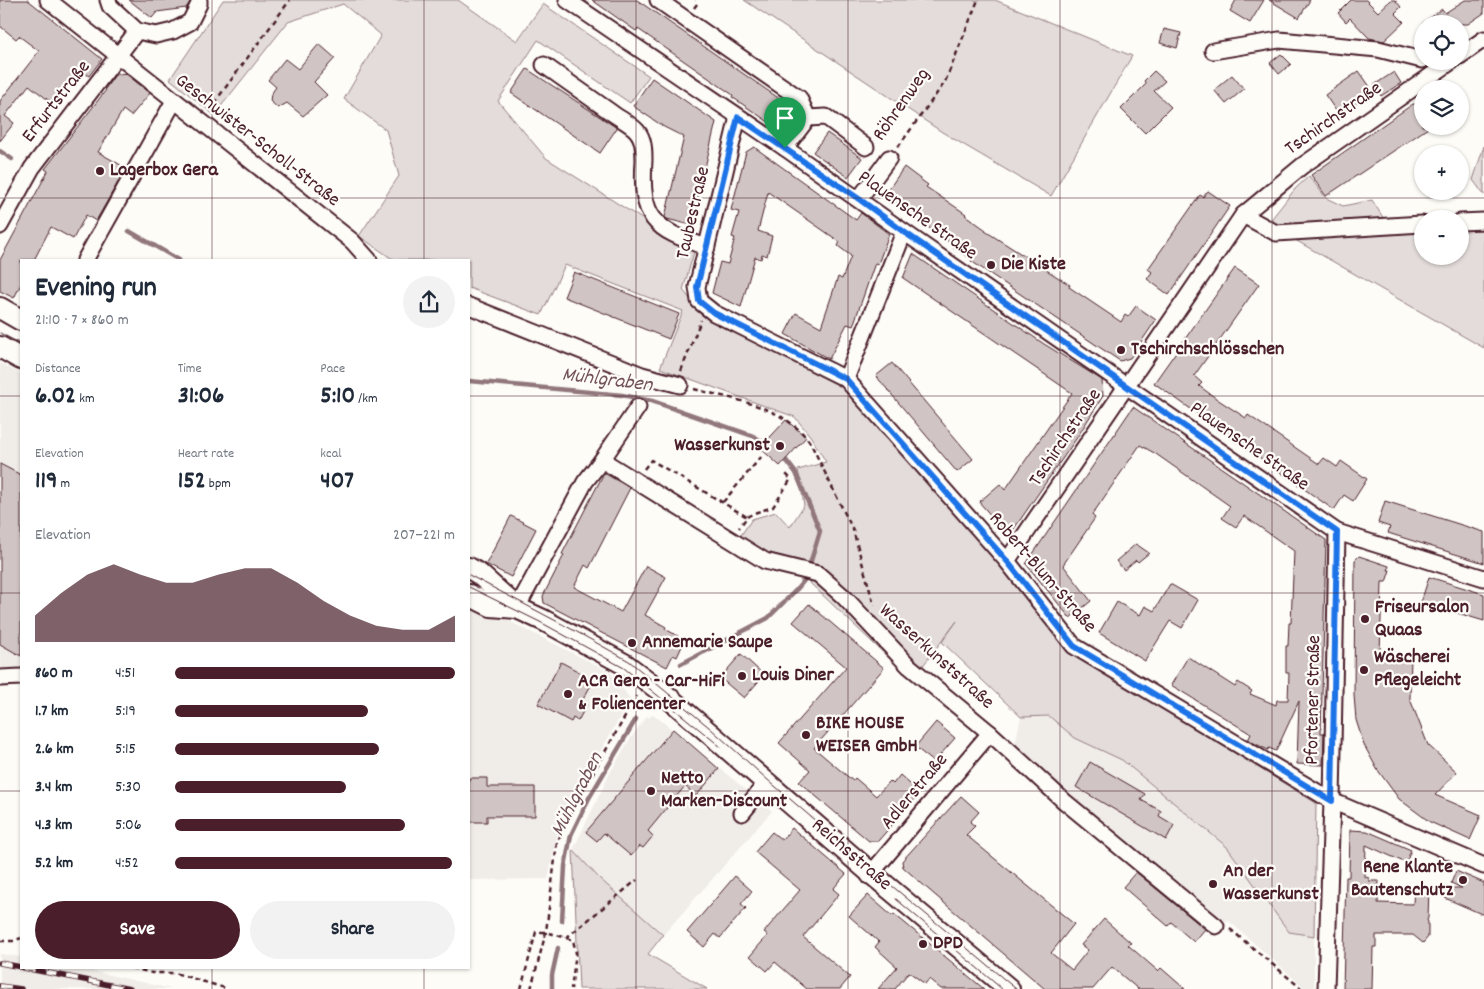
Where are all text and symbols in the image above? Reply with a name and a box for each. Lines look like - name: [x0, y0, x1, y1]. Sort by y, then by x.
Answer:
- map controls: [1414, 15, 1469, 265]
- button: locate: [1414, 15, 1469, 70]
- street label: Erfurtstraße: [16, 55, 98, 149]
- street label: Röhrenweg: [867, 63, 937, 147]
- street label: Geschwister-Scholl-Straße: [169, 68, 346, 214]
- street label: Tschirchstraße: [1280, 75, 1388, 163]
- button: layers: [1414, 80, 1469, 135]
- pin: [764, 97, 806, 148]
- icon: arrive: [771, 104, 799, 132]
- button: +: [1414, 145, 1469, 200]
- place label: Lagerbox Gera: [110, 157, 218, 185]
- street label: Taubestraße: [670, 164, 718, 262]
- street label: Plauensche Straße: [852, 164, 983, 268]
- marker: Lagerbox Gera: [94, 165, 106, 177]
- button: −: [1414, 210, 1469, 265]
- place label: Die Kiste: [1001, 251, 1066, 279]
- marker: Die Kiste: [985, 259, 997, 271]
- text: Evening run: [35, 270, 157, 310]
- button: share: [403, 276, 455, 328]
- text: 21:10 · 7 × 860 m: [35, 309, 129, 332]
- place label: Tschirchschlösschen: [1131, 336, 1284, 364]
- marker: Tschirchschlösschen: [1115, 344, 1127, 356]
- text: Distance: [35, 359, 81, 379]
- text: Time: [178, 359, 202, 379]
- text: Pace: [320, 359, 345, 379]
- water label: Mühlgraben: [560, 361, 655, 402]
- text: 6.02: [35, 379, 76, 415]
- text: 31:06: [178, 379, 224, 415]
- text: 5:10: [320, 379, 355, 415]
- street label: Tschirchstraße: [1023, 383, 1109, 493]
- text: km: [76, 389, 95, 409]
- text: /km: [355, 389, 378, 409]
- street label: Plauensche Straße: [1184, 395, 1315, 499]
- place label: Wasserkunst: [674, 432, 771, 460]
- marker: Wasserkunst: [774, 440, 786, 452]
- text: Elevation: [35, 444, 84, 464]
- text: Heart rate: [178, 444, 234, 464]
- text: kcal: [320, 444, 342, 464]
- text: 119: [35, 464, 57, 500]
- text: 152: [178, 464, 206, 500]
- text: 407: [320, 464, 354, 500]
- text: m: [57, 474, 70, 494]
- text: bpm: [206, 474, 231, 494]
- street label: Robert-Blum-Straße: [981, 506, 1103, 640]
- text: Elevation: [35, 524, 91, 547]
- text: 207–221 m: [393, 524, 455, 547]
- place label: Friseursalon Quaas: [1375, 594, 1469, 645]
- street label: Wasserkunststraße: [872, 598, 1000, 717]
- marker: Friseursalon Quaas: [1359, 613, 1371, 625]
- place label: Annemarie Saupe: [642, 629, 773, 657]
- street label: Pfortener Straße: [1299, 635, 1329, 765]
- marker: Annemarie Saupe: [626, 637, 638, 649]
- place label: Wäscherei Pflegeleicht: [1374, 644, 1462, 695]
- text: 860 m: [35, 662, 73, 685]
- text: 4:51: [115, 662, 135, 685]
- place label: Louis Diner: [752, 662, 834, 690]
- marker: Wäscherei Pflegeleicht: [1358, 664, 1370, 676]
- place label: ACR Gera - Car-HiFi & Foliencenter: [578, 668, 725, 719]
- marker: Louis Diner: [736, 670, 748, 682]
- marker: ACR Gera - Car-HiFi & Foliencenter: [562, 688, 574, 700]
- text: 1.7 km: [35, 700, 69, 723]
- text: 5:19: [115, 700, 136, 723]
- place label: BIKE HOUSE WEISER GmbH: [816, 710, 918, 761]
- marker: BIKE HOUSE WEISER GmbH: [800, 729, 812, 741]
- text: 2.6 km: [35, 738, 74, 761]
- text: 5:15: [115, 738, 136, 761]
- water label: Mühlgraben: [544, 747, 613, 842]
- street label: Adlerstraße: [875, 748, 955, 836]
- place label: Netto Marken-Discount: [661, 765, 788, 816]
- text: 3.4 km: [35, 776, 73, 799]
- text: 5:30: [115, 776, 141, 799]
- marker: Netto Marken-Discount: [645, 785, 657, 797]
- street label: Reichsstraße: [805, 812, 898, 898]
- text: 4.3 km: [35, 814, 73, 837]
- text: 5:06: [115, 814, 142, 837]
- text: 5.2 km: [35, 852, 73, 875]
- text: 4:52: [115, 852, 139, 875]
- place label: Rene Klante Bautenschutz: [1351, 854, 1453, 905]
- place label: An der Wasserkunst: [1223, 858, 1319, 909]
- marker: Rene Klante Bautenschutz: [1457, 874, 1469, 886]
- marker: An der Wasserkunst: [1207, 878, 1219, 890]
- button: Save: [35, 901, 240, 959]
- button: Share: [250, 901, 455, 959]
- place label: DPD: [933, 930, 963, 958]
- marker: DPD: [917, 938, 929, 950]

